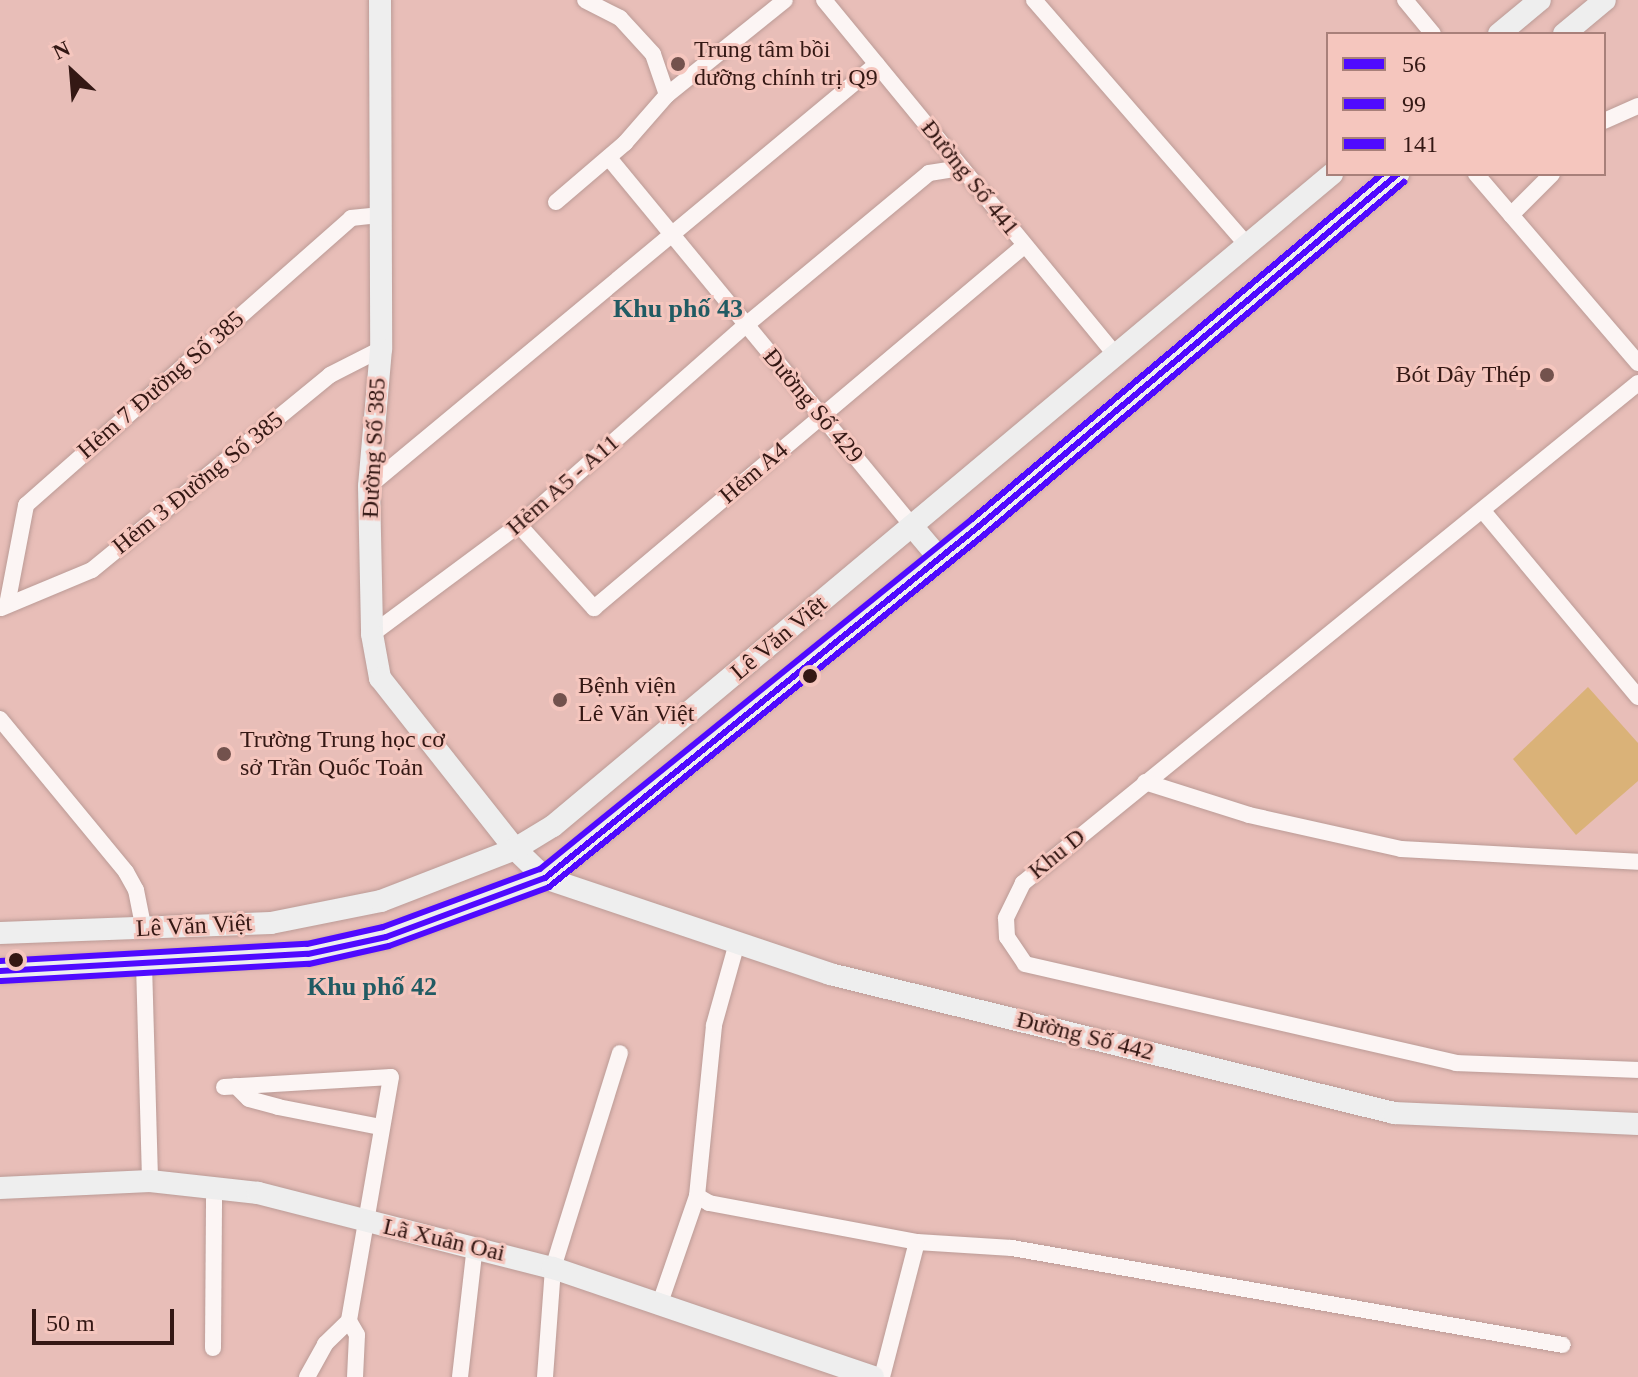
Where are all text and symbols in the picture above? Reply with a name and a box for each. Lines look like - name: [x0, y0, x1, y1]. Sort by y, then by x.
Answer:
- north arrow: [32, 32, 112, 112]
- legend: [1326, 32, 1606, 176]
- text: N: [49, 35, 74, 65]
- place label: Trung tâm bồi dưỡng chính trị Q9: [694, 36, 878, 92]
- text: 56: [1402, 51, 1426, 77]
- marker: Trung tâm bồi dưỡng chính trị Q9: [669, 55, 687, 73]
- text: 99: [1402, 91, 1426, 117]
- street label: Đường Số 441: [915, 114, 1025, 242]
- text: 141: [1402, 131, 1438, 157]
- district label: Khu phố 43: [613, 293, 743, 325]
- street label: Hẻm 7 Đường Số 385: [72, 305, 250, 465]
- street label: Đường Số 429: [757, 343, 869, 469]
- place label: Bót Dây Thép: [1395, 361, 1531, 389]
- marker: Bót Dây Thép: [1538, 366, 1556, 384]
- street label: Đường Số 385: [356, 377, 392, 519]
- street label: Hẻm 3 Đường Số 385: [107, 405, 289, 561]
- street label: Hẻm A5 - A11: [500, 427, 626, 543]
- street label: Hẻm A4: [713, 436, 795, 510]
- street label: Lê Văn Việt: [725, 589, 833, 687]
- unlabelled marker: [802, 668, 818, 684]
- place label: Bệnh viện Lê Văn Việt: [578, 672, 695, 728]
- marker: Bệnh viện Lê Văn Việt: [549, 689, 571, 711]
- place label: Trường Trung học cơ sở Trần Quốc Toản: [240, 726, 445, 782]
- marker: Trường Trung học cơ sở Trần Quốc Toản: [215, 745, 233, 763]
- street label: Khu D: [1023, 822, 1091, 886]
- street label: Lê Văn Việt: [135, 909, 253, 943]
- unlabelled marker: [8, 952, 24, 968]
- district label: Khu phố 42: [307, 971, 437, 1003]
- street label: Đường Số 442: [1013, 1005, 1157, 1067]
- street label: Lã Xuân Oai: [380, 1212, 508, 1268]
- scale bar: [36, 1293, 178, 1343]
- text: 50 m: [46, 1310, 95, 1336]

